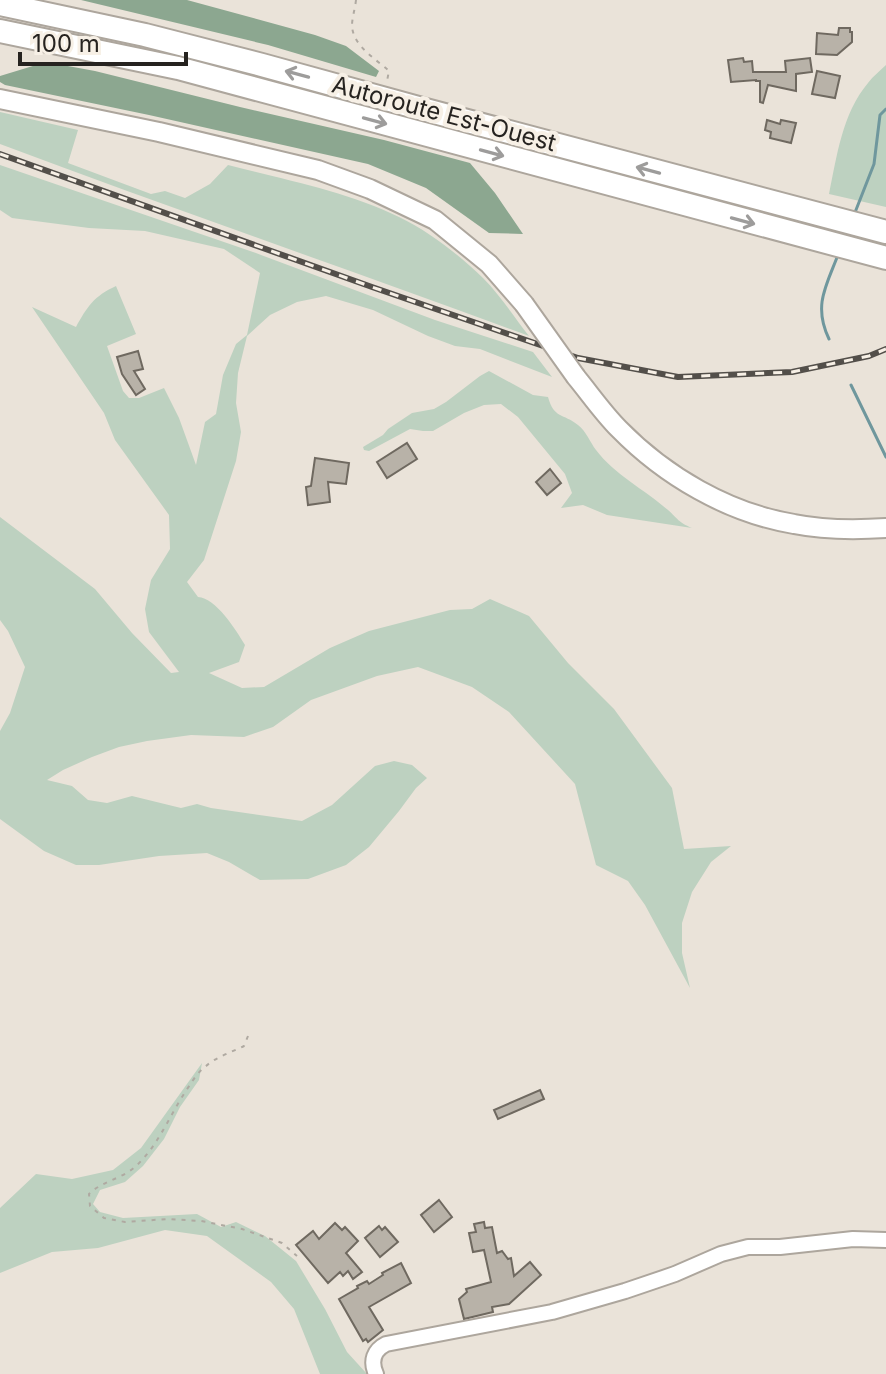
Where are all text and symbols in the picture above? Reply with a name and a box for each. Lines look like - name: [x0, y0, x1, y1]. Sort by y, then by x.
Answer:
- scale bar: [20, 16, 186, 66]
- text: 100 m: [32, 29, 100, 58]
- one-way arrow: [284, 66, 310, 81]
- street label: Autoroute Est-Ouest: [329, 70, 560, 157]
- one-way arrow: [362, 114, 388, 129]
- one-way arrow: [479, 146, 505, 161]
- one-way arrow: [635, 161, 661, 176]
- one-way arrow: [730, 214, 756, 229]

